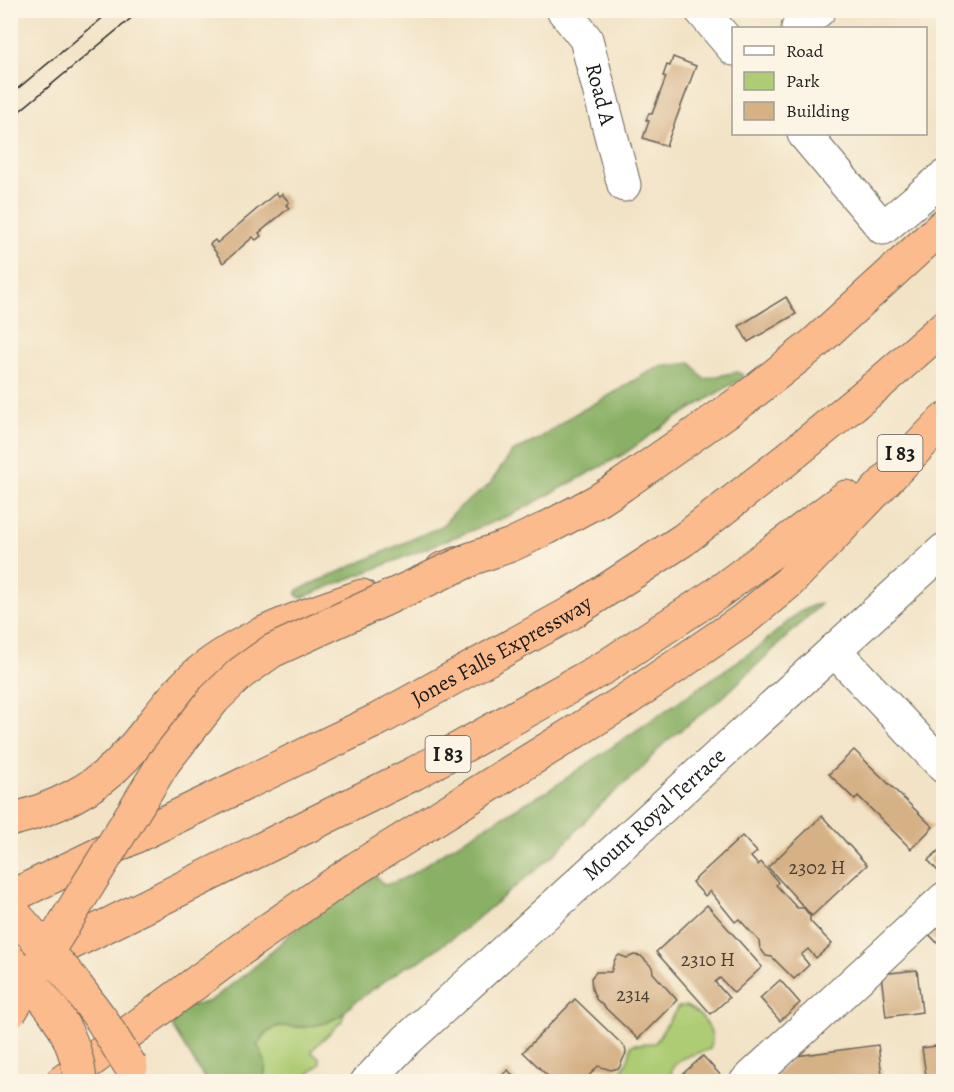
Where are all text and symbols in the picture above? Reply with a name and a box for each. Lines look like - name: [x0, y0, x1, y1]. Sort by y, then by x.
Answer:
- legend: [732, 27, 927, 135]
- text: Road: [786, 39, 824, 63]
- street label: Road A: [578, 60, 623, 130]
- text: Park: [786, 69, 820, 93]
- text: Building: [786, 99, 850, 123]
- road number: I 83: [878, 435, 922, 471]
- street label: Jones Falls Expressway: [406, 588, 598, 713]
- road number: I 83: [426, 736, 470, 772]
- street label: Mount Royal Terrace: [576, 741, 733, 887]
- house number: 2302 H: [788, 854, 846, 881]
- house number: 2310 H: [681, 946, 735, 973]
- house number: 2314: [616, 981, 650, 1008]

